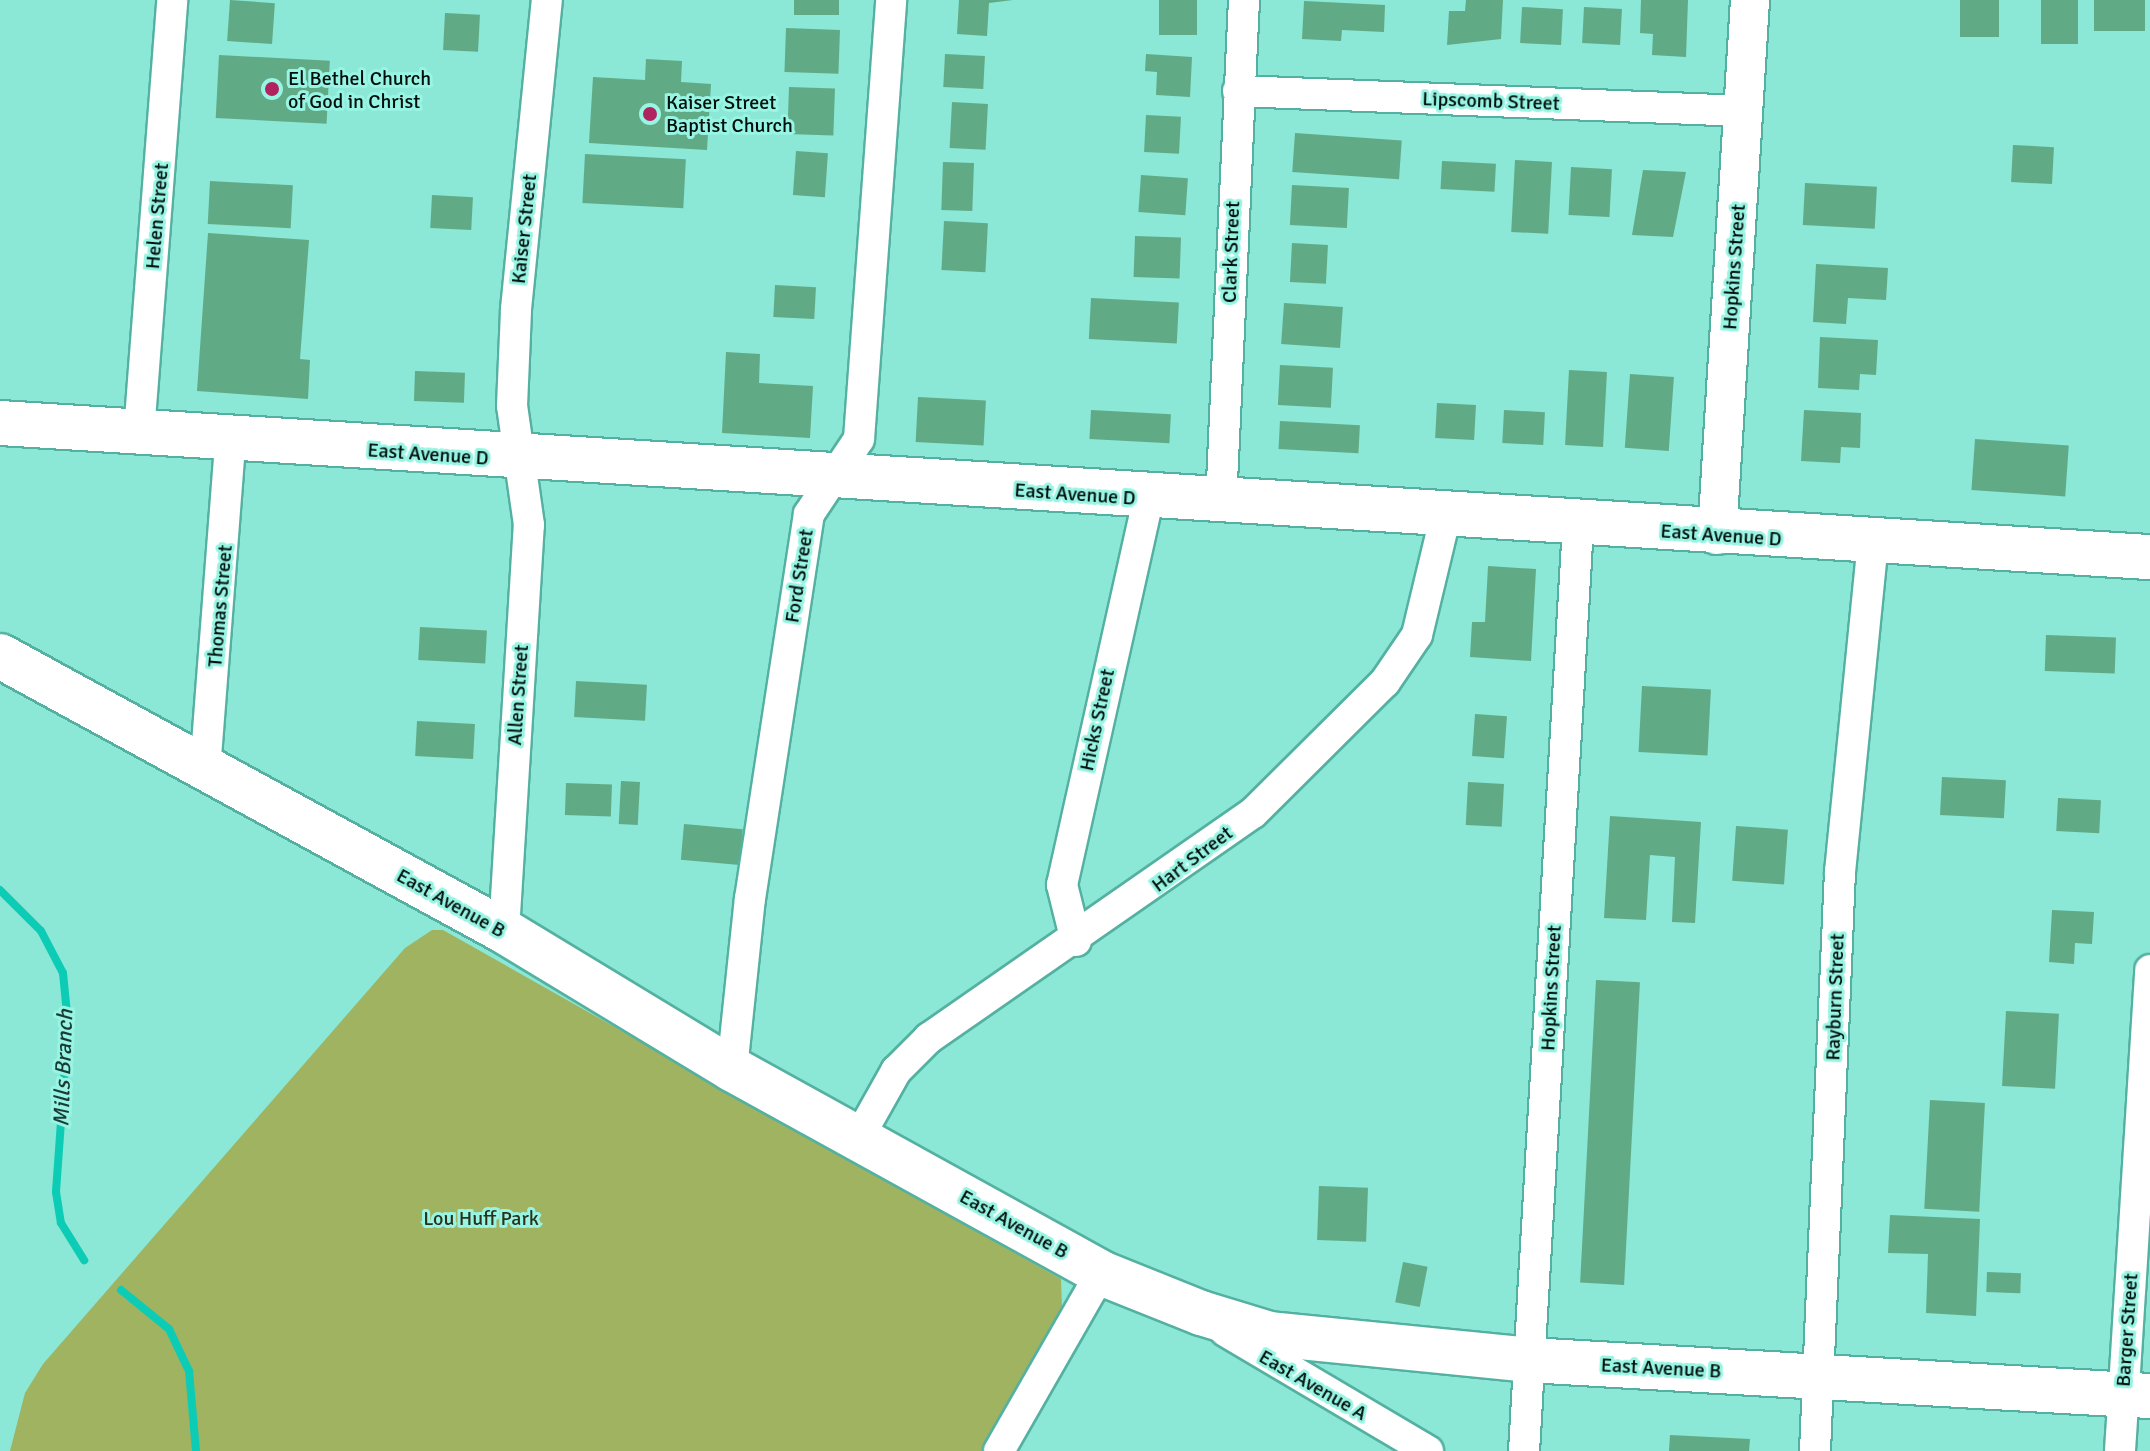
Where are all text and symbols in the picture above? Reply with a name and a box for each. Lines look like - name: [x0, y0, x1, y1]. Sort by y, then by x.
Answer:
- place label: El Bethel Church of God in Christ: [288, 66, 431, 113]
- marker: El Bethel Church of God in Christ: [263, 80, 281, 98]
- street label: Lipscomb Street: [1422, 87, 1560, 115]
- place label: Kaiser Street Baptist Church: [666, 90, 793, 137]
- marker: Kaiser Street Baptist Church: [641, 105, 659, 123]
- street label: Helen Street: [140, 162, 174, 270]
- street label: Kaiser Street: [506, 173, 542, 285]
- street label: Clark Street: [1217, 201, 1245, 303]
- street label: Hopkins Street: [1718, 203, 1750, 331]
- street label: East Avenue D: [367, 438, 489, 470]
- street label: East Avenue D: [1014, 478, 1136, 510]
- street label: East Avenue D: [1660, 519, 1782, 551]
- street label: Ford Street: [780, 527, 818, 625]
- street label: Thomas Street: [203, 544, 237, 668]
- street label: Allen Street: [503, 644, 533, 746]
- street label: Hicks Street: [1074, 667, 1120, 773]
- street label: Hart Street: [1147, 821, 1237, 897]
- street label: East Avenue B: [392, 863, 510, 943]
- street label: Hopkins Street: [1536, 924, 1566, 1052]
- street label: Rayburn Street: [1821, 933, 1849, 1061]
- water label: Mills Branch: [48, 1009, 78, 1127]
- street label: East Avenue B: [955, 1184, 1073, 1264]
- park label: Lou Huff Park: [423, 1206, 539, 1230]
- street label: Barger Street: [2111, 1272, 2143, 1388]
- street label: East Avenue A: [1255, 1344, 1371, 1426]
- street label: East Avenue B: [1600, 1353, 1722, 1383]

